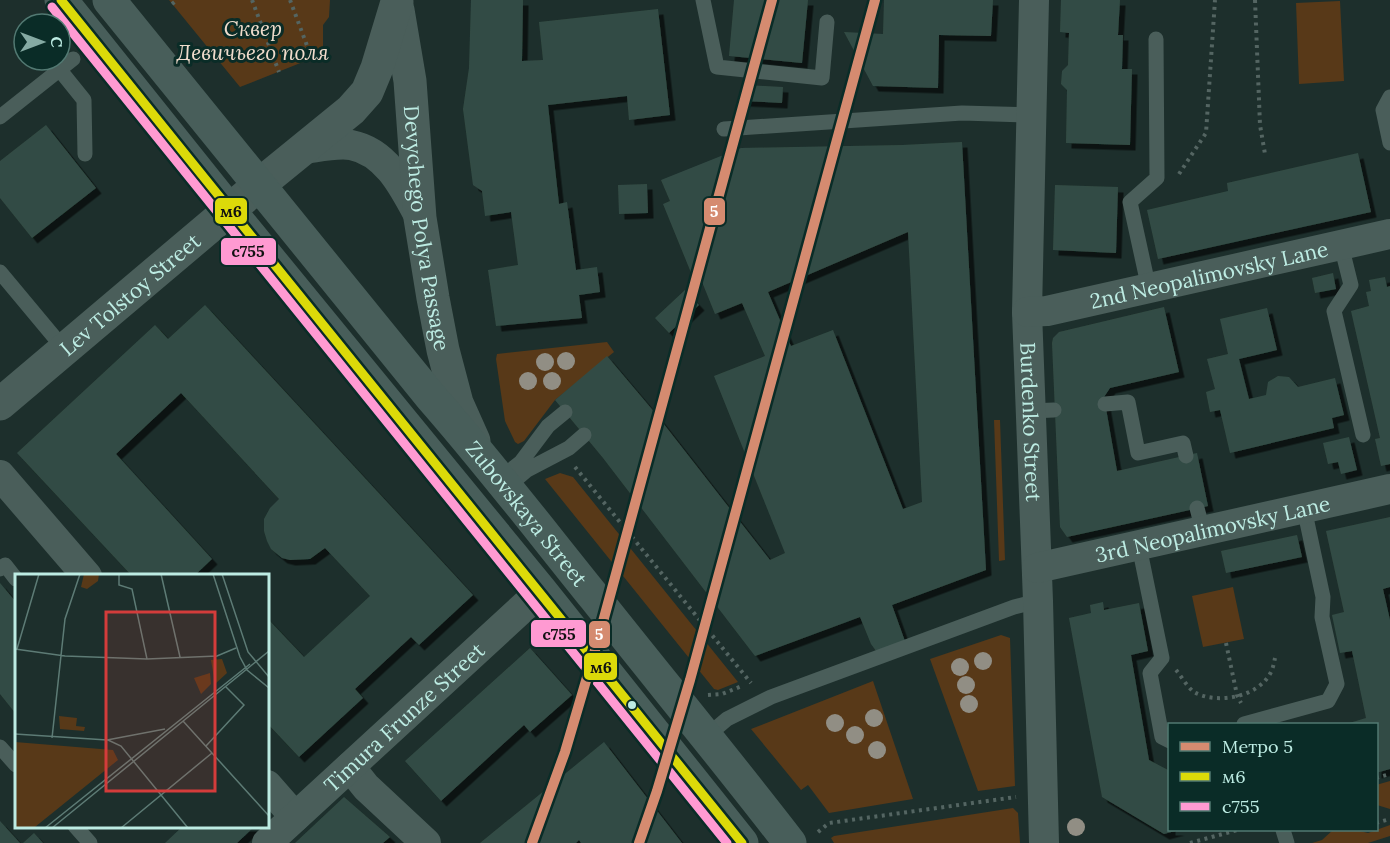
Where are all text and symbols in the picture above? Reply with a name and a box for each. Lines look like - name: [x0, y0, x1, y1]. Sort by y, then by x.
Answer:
- north arrow: [12, 12, 72, 72]
- park label: Сквер Девичьего поля: [176, 15, 329, 66]
- text: С: [47, 36, 67, 48]
- street label: Devychego Polya Passage: [398, 104, 456, 353]
- line badge: м6: [214, 197, 248, 225]
- line badge: 5: [703, 197, 726, 226]
- text: м6: [220, 201, 242, 221]
- text: 5: [710, 201, 719, 221]
- street label: Lev Tolstoy Street: [54, 226, 206, 361]
- street label: 2nd Neopalimovsky Lane: [1087, 235, 1331, 314]
- line badge: с755: [220, 237, 277, 266]
- text: с755: [231, 241, 265, 261]
- street label: Burdenko Street: [1015, 342, 1048, 503]
- street label: Zubovskaya Street: [460, 435, 594, 592]
- street label: 3rd Neopalimovsky Lane: [1093, 489, 1333, 568]
- inset map: [15, 574, 268, 828]
- line badge: с755: [530, 619, 587, 648]
- line badge: 5: [588, 620, 611, 649]
- text: с755: [542, 624, 576, 644]
- text: 5: [595, 624, 604, 644]
- street label: Timura Frunze Street: [318, 636, 491, 798]
- line badge: м6: [583, 652, 618, 681]
- text: м6: [590, 657, 612, 677]
- unlabelled marker: [626, 699, 638, 711]
- legend: [1168, 723, 1378, 831]
- text: Метро 5: [1222, 735, 1293, 758]
- text: м6: [1222, 765, 1246, 788]
- text: с755: [1222, 795, 1260, 818]

